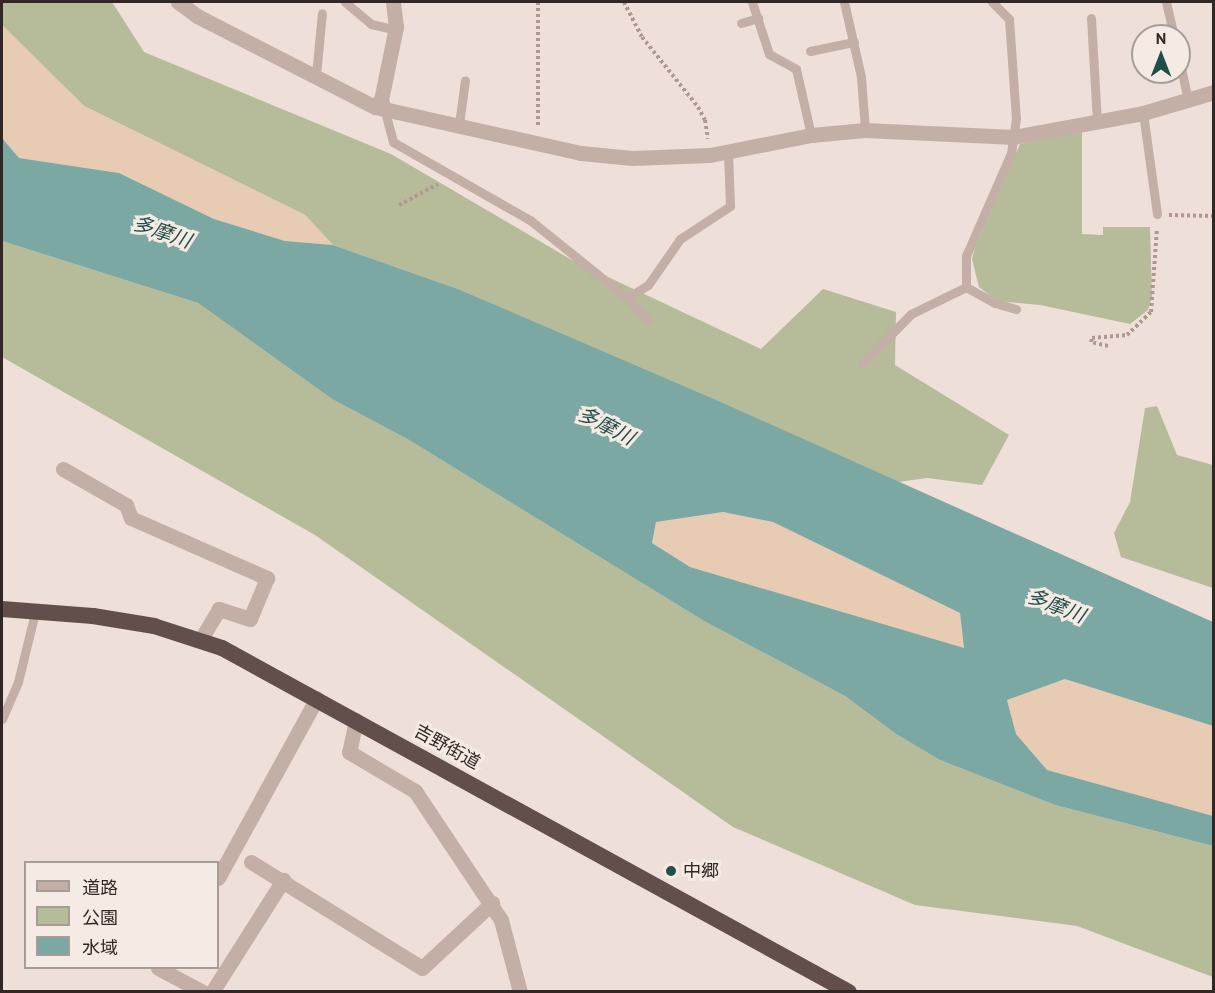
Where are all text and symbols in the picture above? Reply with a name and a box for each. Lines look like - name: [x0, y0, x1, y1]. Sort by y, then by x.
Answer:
- north arrow: [1131, 24, 1191, 84]
- text: N: [1156, 28, 1166, 48]
- water label: 多摩川: [130, 211, 194, 253]
- water label: 多摩川: [574, 402, 638, 450]
- water label: 多摩川: [1024, 584, 1088, 628]
- street label: 吉野街道: [410, 720, 484, 774]
- place label: 中郷: [683, 860, 719, 882]
- legend: [24, 861, 219, 969]
- marker: 中郷: [664, 864, 678, 878]
- text: 道路: [82, 876, 118, 899]
- text: 公園: [82, 906, 118, 929]
- text: 水域: [82, 936, 118, 959]

